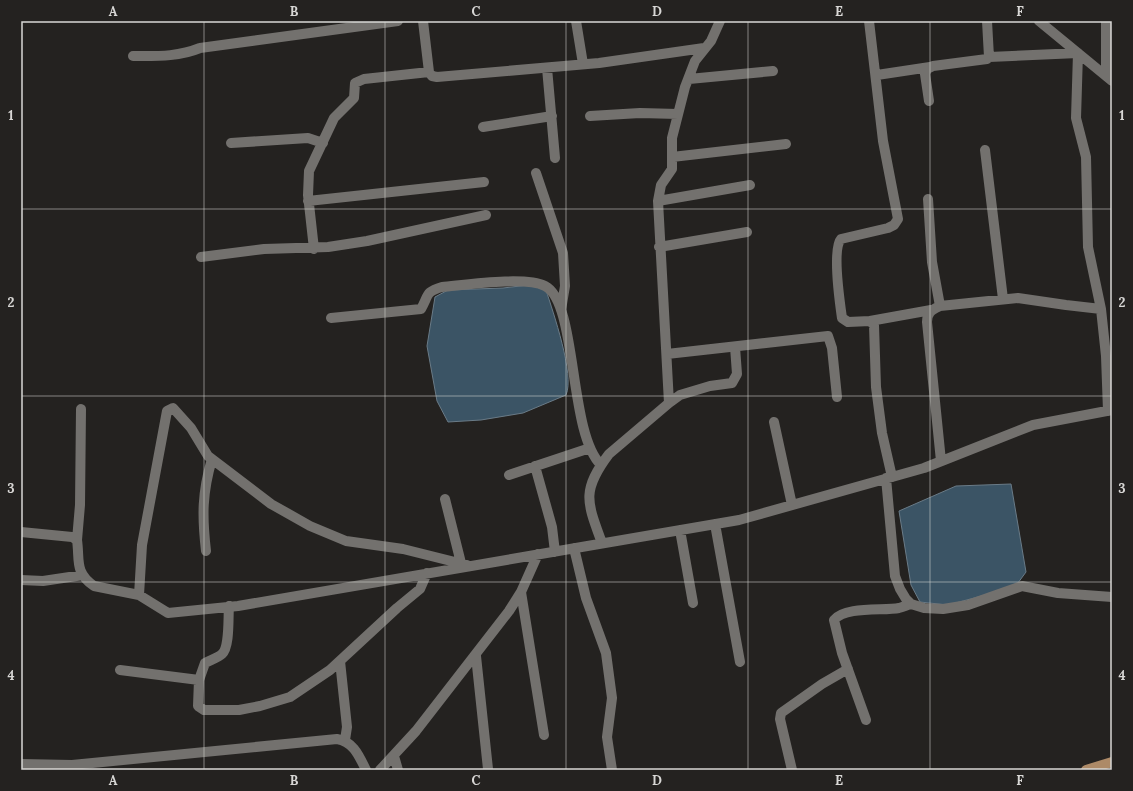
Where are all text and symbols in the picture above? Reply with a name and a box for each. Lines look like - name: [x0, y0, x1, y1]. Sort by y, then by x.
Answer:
- text: A: [109, 3, 118, 20]
- text: B: [290, 3, 299, 20]
- text: C: [472, 3, 481, 20]
- text: D: [652, 3, 662, 20]
- text: E: [835, 3, 843, 20]
- text: F: [1016, 3, 1024, 20]
- text: 1: [8, 107, 14, 124]
- text: 1: [1119, 107, 1125, 124]
- text: 2: [8, 294, 15, 311]
- text: 2: [1119, 294, 1126, 311]
- text: 3: [7, 480, 15, 497]
- text: 3: [1118, 480, 1126, 497]
- text: 4: [7, 667, 15, 684]
- text: 4: [1118, 667, 1126, 684]
- text: A: [109, 772, 118, 789]
- text: B: [290, 772, 299, 789]
- text: C: [472, 772, 481, 789]
- text: D: [652, 772, 662, 789]
- text: E: [835, 772, 843, 789]
- text: F: [1016, 772, 1024, 789]

